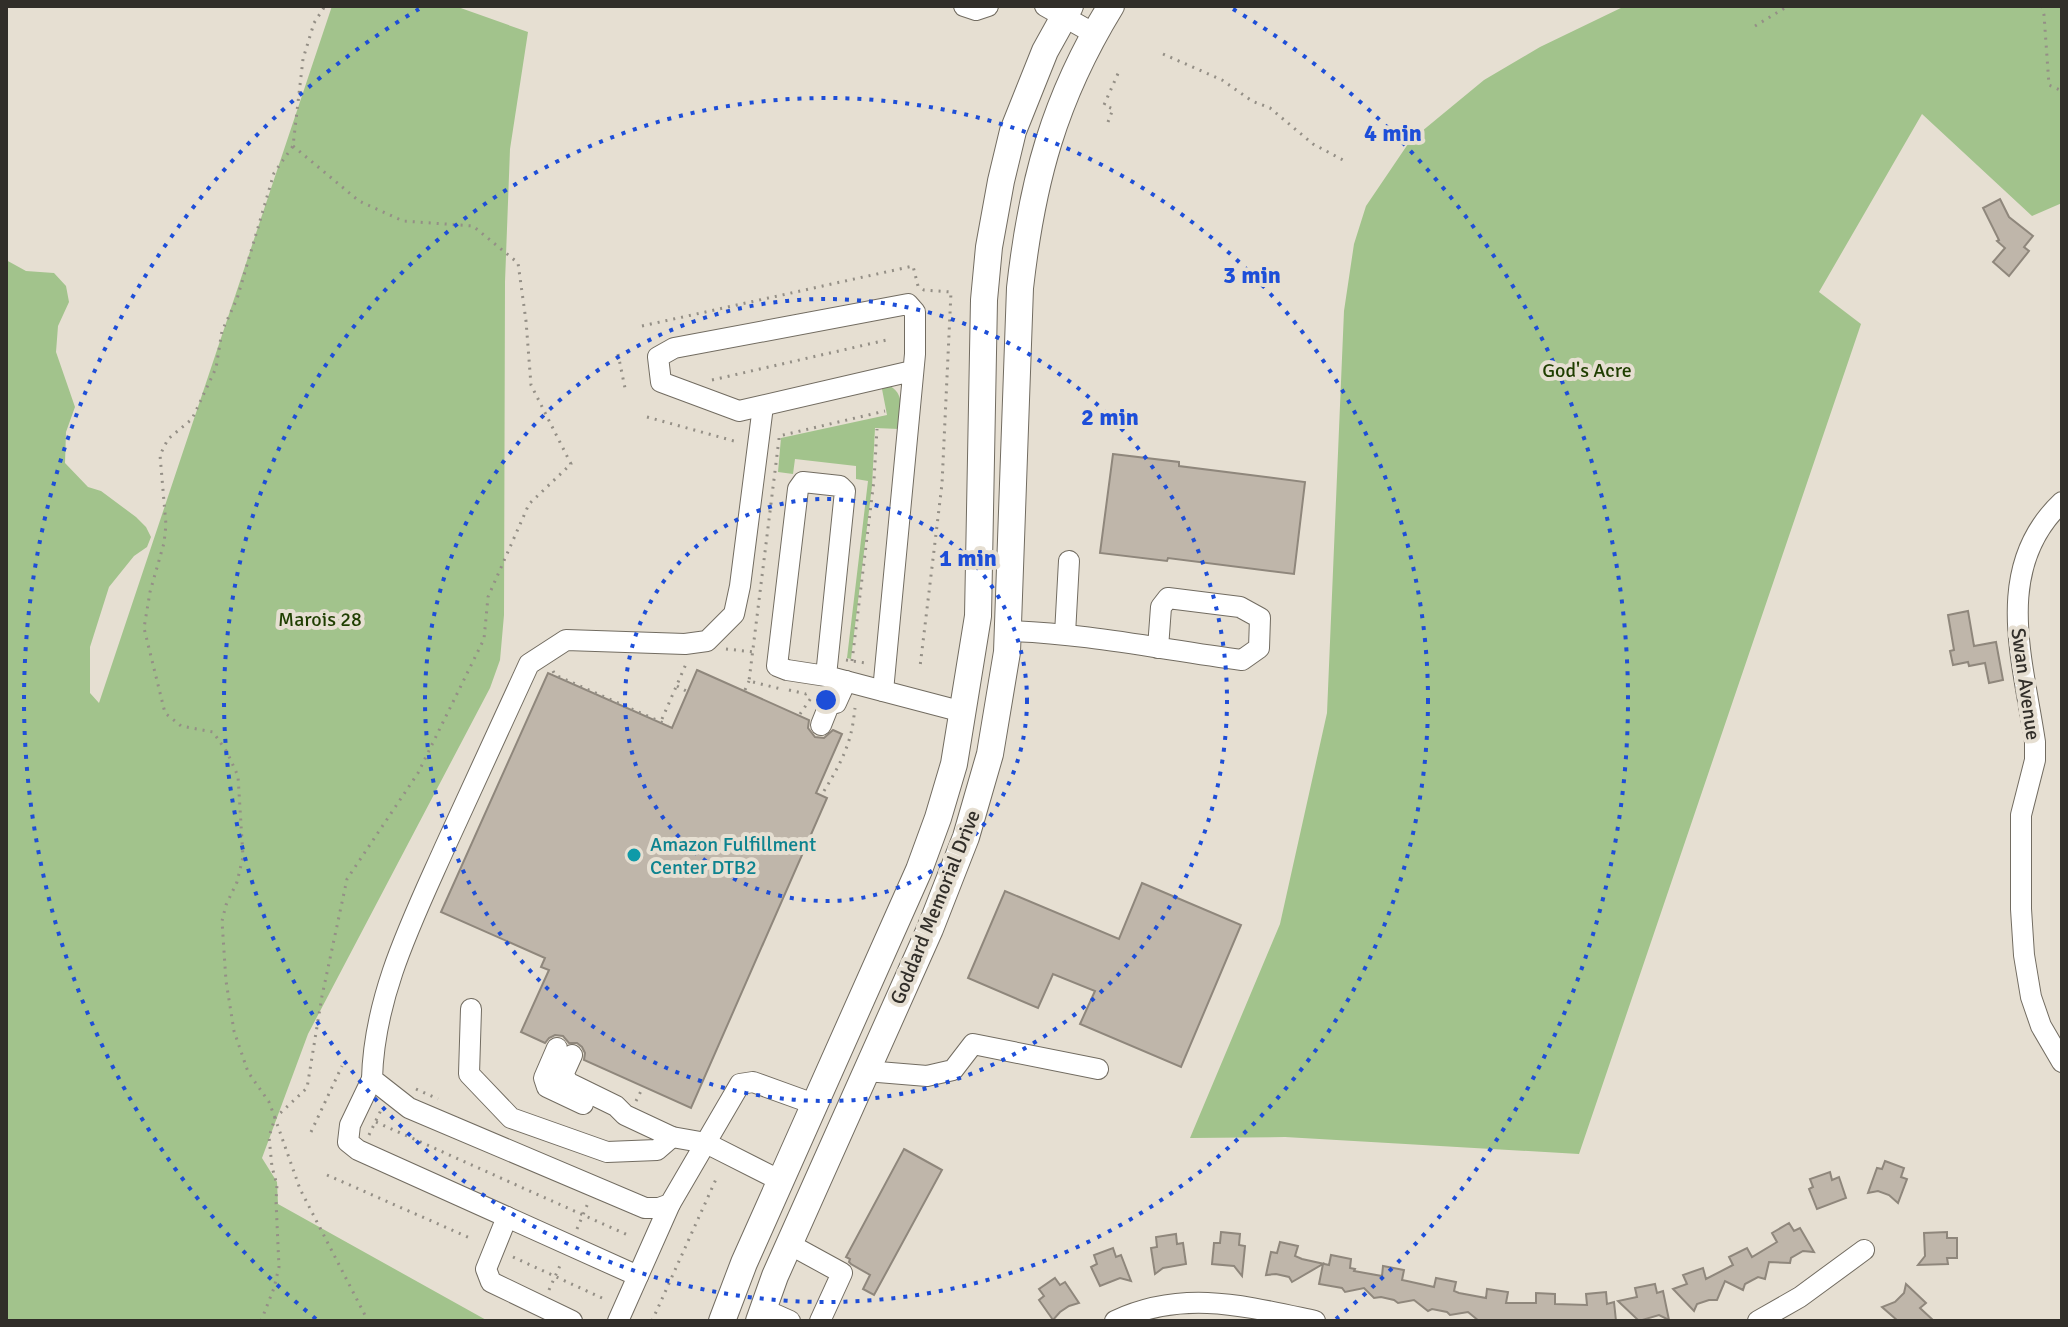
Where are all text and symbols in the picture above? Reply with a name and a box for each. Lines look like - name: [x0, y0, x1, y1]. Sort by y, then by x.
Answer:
- text: 4 min: [1364, 118, 1422, 148]
- text: 3 min: [1223, 260, 1281, 290]
- park label: God's Acre: [1542, 358, 1632, 383]
- text: 2 min: [1081, 402, 1139, 432]
- text: 1 min: [939, 543, 997, 573]
- park label: Marois 28: [278, 607, 362, 632]
- street label: Swan Avenue: [2005, 626, 2046, 742]
- centre of rings: [812, 686, 840, 714]
- street label: Goddard Memorial Drive: [885, 806, 986, 1008]
- place label: Amazon Fulfillment Center DTB2: [650, 832, 816, 880]
- marker: Amazon Fulfillment Center DTB2: [625, 846, 643, 864]

